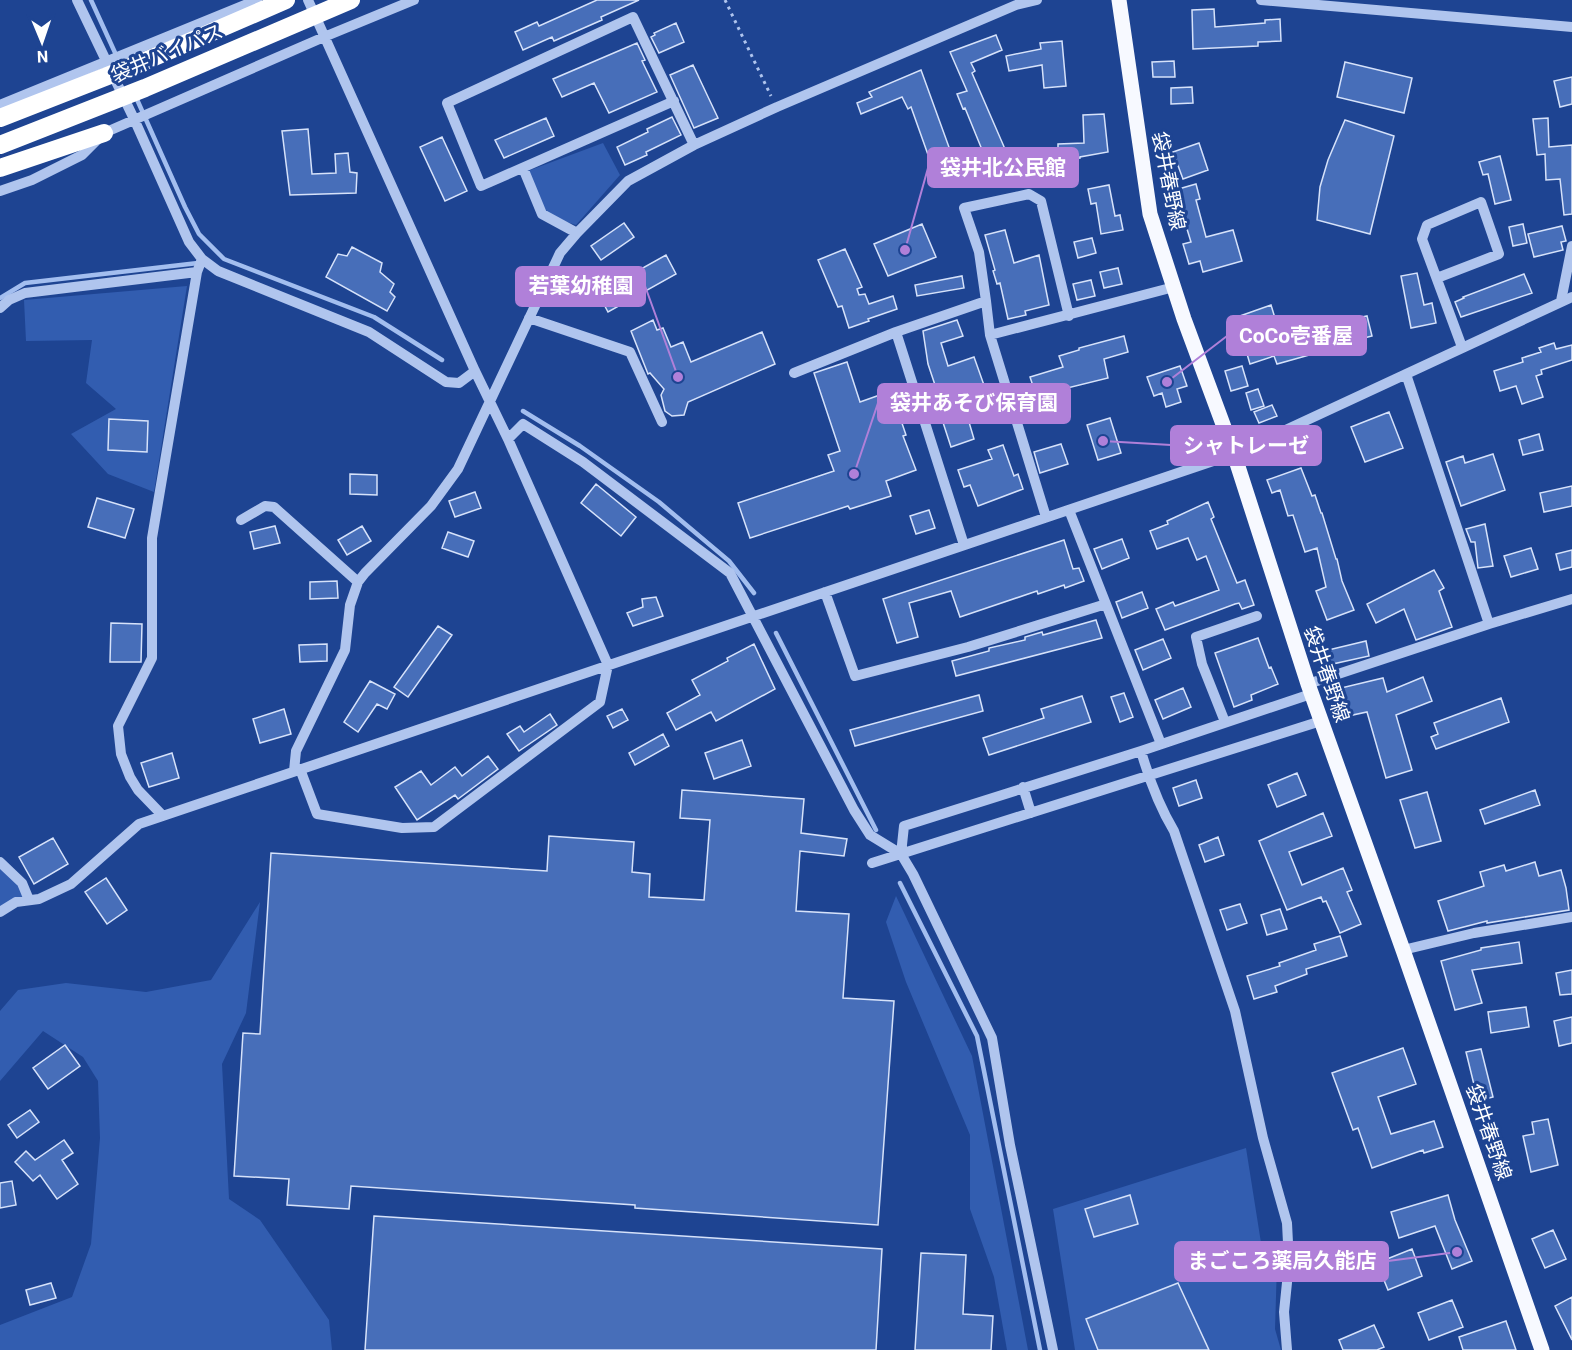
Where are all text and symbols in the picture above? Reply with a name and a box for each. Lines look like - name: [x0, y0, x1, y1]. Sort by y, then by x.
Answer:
- north arrow: [12, 12, 72, 72]
- street label: 袋井バイパス: [107, 19, 227, 87]
- text: N: [37, 47, 48, 66]
- street label: 袋井春野線: [1148, 130, 1190, 232]
- callout: 袋井北公民館: [928, 148, 1078, 187]
- text: 袋井北公民館: [940, 156, 1066, 180]
- callout: 若葉幼稚園: [516, 267, 645, 306]
- text: 若葉幼稚園: [529, 274, 634, 298]
- callout: CoCo壱番屋: [1227, 316, 1366, 355]
- text: CoCo壱番屋: [1239, 324, 1353, 348]
- callout: 袋井あそび保育園: [878, 384, 1070, 423]
- text: 袋井あそび保育園: [890, 391, 1058, 415]
- callout: シャトレーゼ: [1171, 426, 1321, 465]
- text: シャトレーゼ: [1183, 434, 1309, 458]
- street label: 袋井春野線: [1299, 623, 1355, 725]
- street label: 袋井春野線: [1461, 1081, 1517, 1183]
- callout: まごころ薬局久能店: [1175, 1242, 1388, 1281]
- text: まごころ薬局久能店: [1188, 1249, 1377, 1273]

